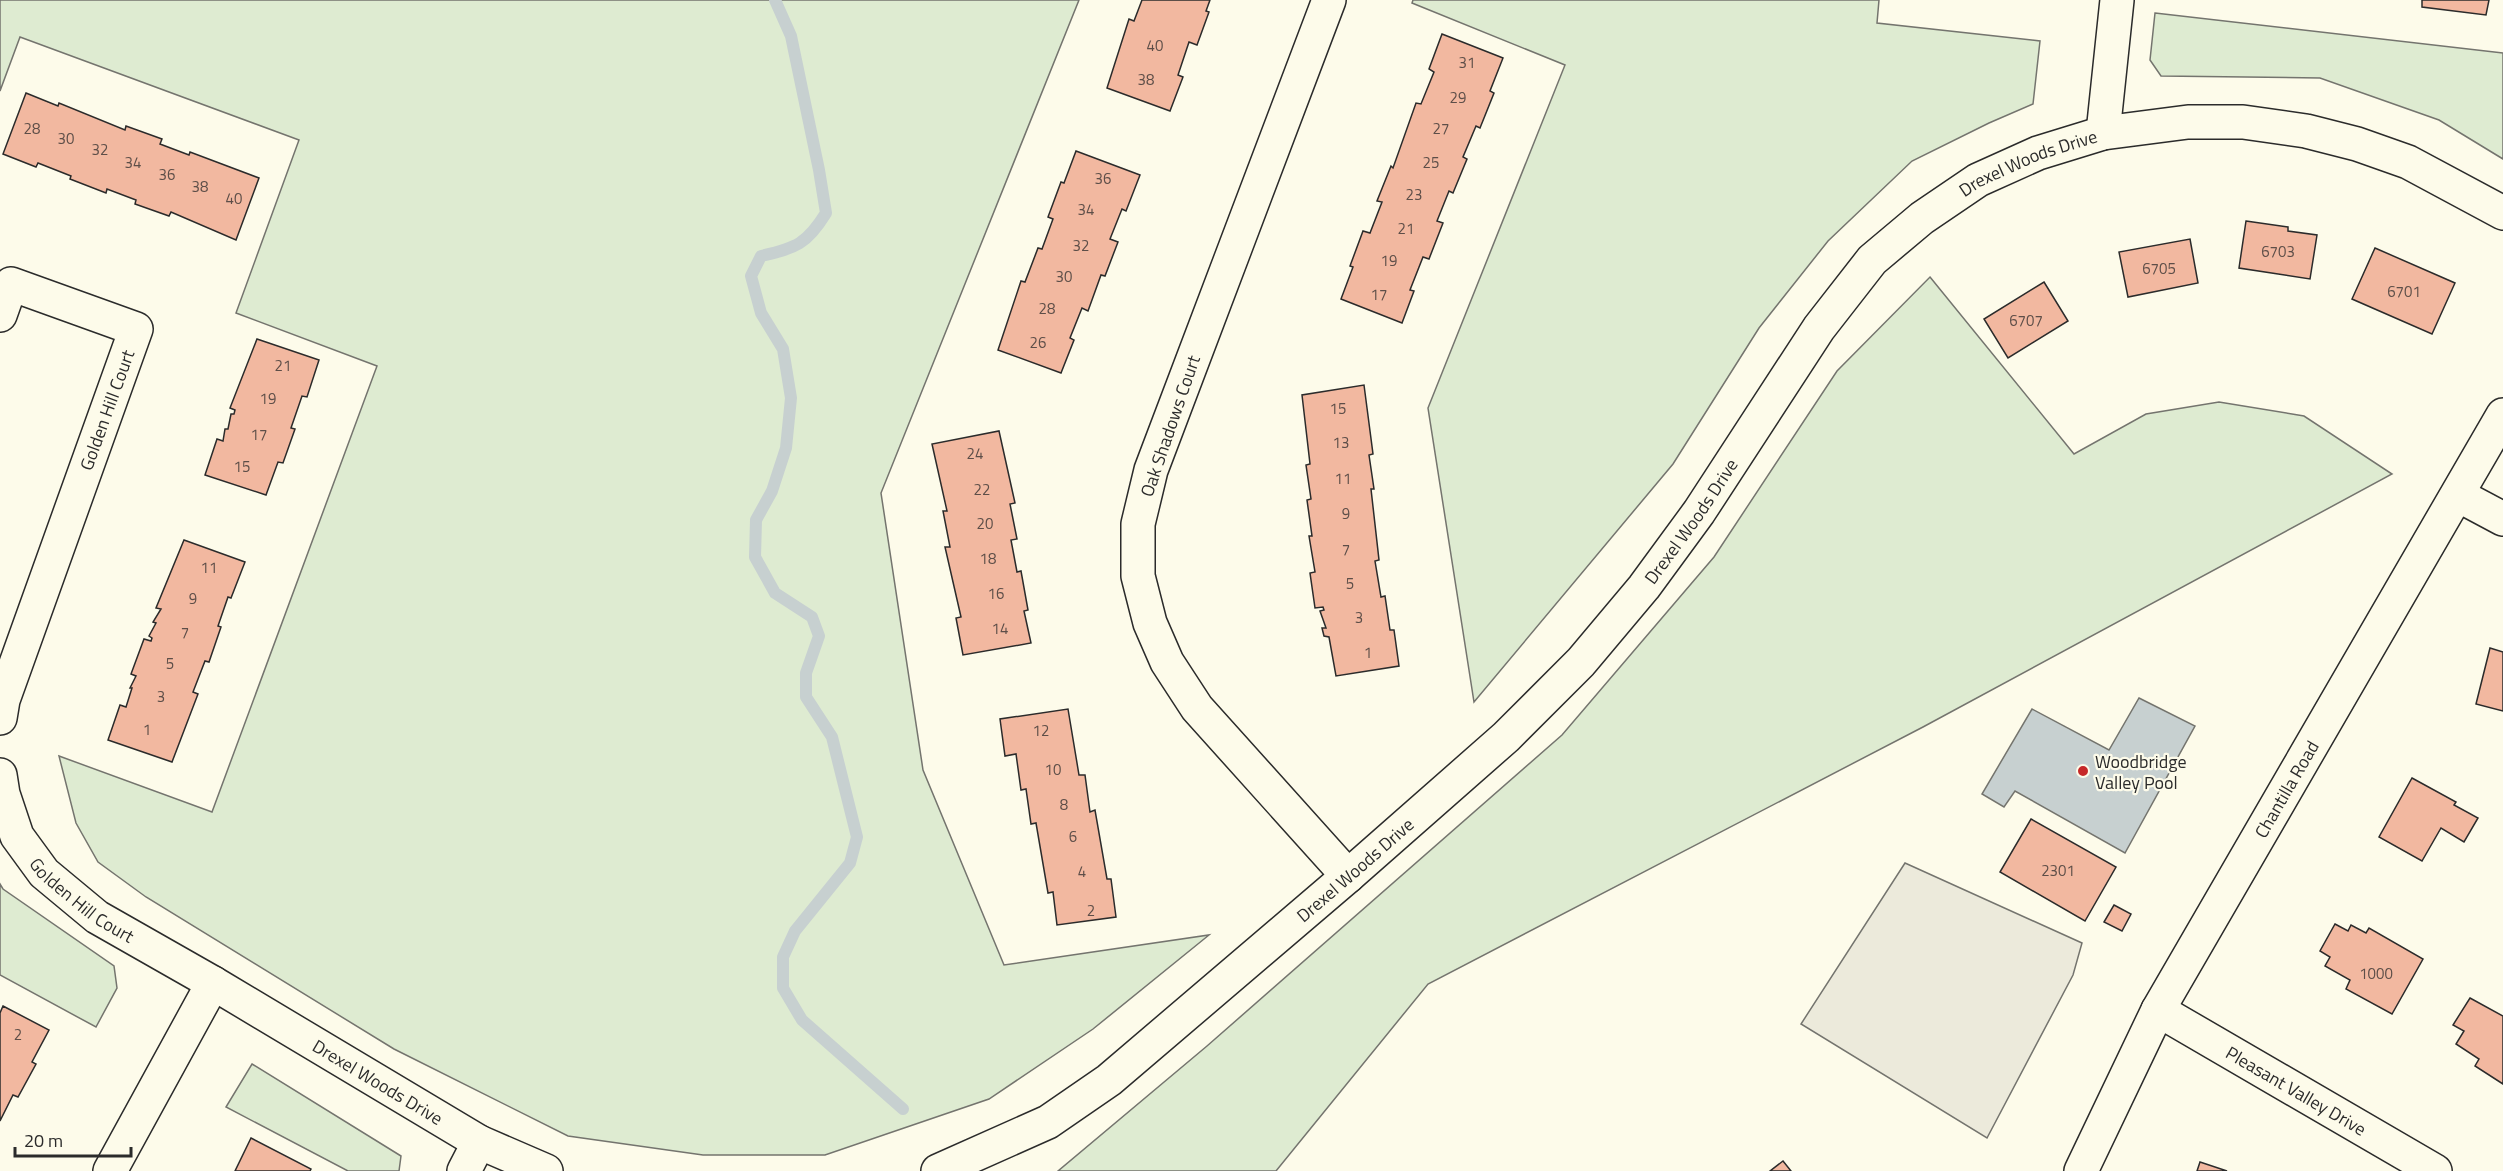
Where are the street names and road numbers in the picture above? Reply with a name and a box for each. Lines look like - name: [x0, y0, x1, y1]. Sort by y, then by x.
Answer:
- street label: Drexel Woods Drive: [1953, 122, 2100, 203]
- street label: Golden Hill Court: [73, 345, 142, 474]
- street label: Oak Shadows Court: [1133, 351, 1207, 500]
- street label: Drexel Woods Drive: [1637, 453, 1744, 589]
- street label: Chantilla Road: [2247, 735, 2325, 843]
- street label: Drexel Woods Drive: [1290, 811, 1419, 928]
- street label: Golden Hill Court: [23, 852, 140, 949]
- street label: Drexel Woods Drive: [308, 1032, 448, 1131]
- street label: Pleasant Valley Drive: [2221, 1039, 2372, 1142]

